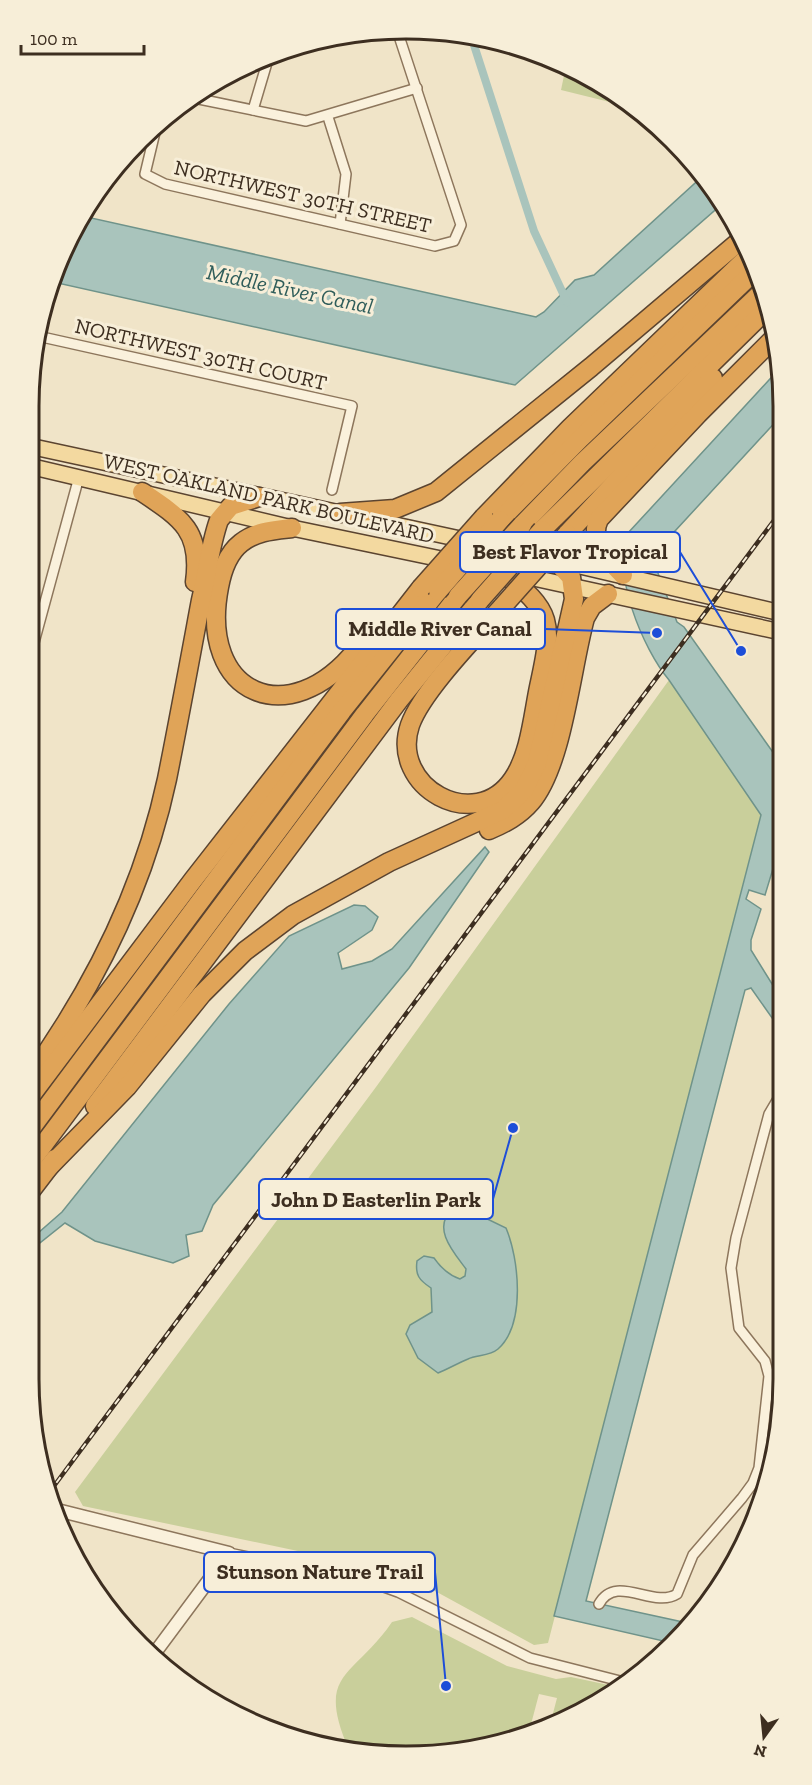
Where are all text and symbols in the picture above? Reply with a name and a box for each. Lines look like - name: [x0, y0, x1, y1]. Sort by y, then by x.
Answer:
- scale bar: [21, 18, 144, 56]
- text: 100 m: [30, 28, 78, 50]
- street label: NORTHWEST 30TH STREET: [172, 154, 434, 238]
- water label: Middle River Canal: [204, 258, 376, 320]
- street label: NORTHWEST 30TH COURT: [73, 313, 329, 395]
- street label: WEST OAKLAND PARK BOULEVARD: [101, 448, 437, 548]
- callout: Best Flavor Tropical: [460, 532, 680, 572]
- text: Best Flavor Tropical: [472, 538, 668, 565]
- callout: Middle River Canal: [336, 609, 545, 649]
- text: Middle River Canal: [348, 615, 532, 642]
- callout: John D Easterlin Park: [259, 1179, 493, 1219]
- text: John D Easterlin Park: [271, 1186, 481, 1213]
- callout: Stunson Nature Trail: [204, 1552, 435, 1592]
- text: Stunson Nature Trail: [216, 1558, 424, 1585]
- north arrow: [734, 1707, 794, 1767]
- text: N: [752, 1740, 769, 1762]

